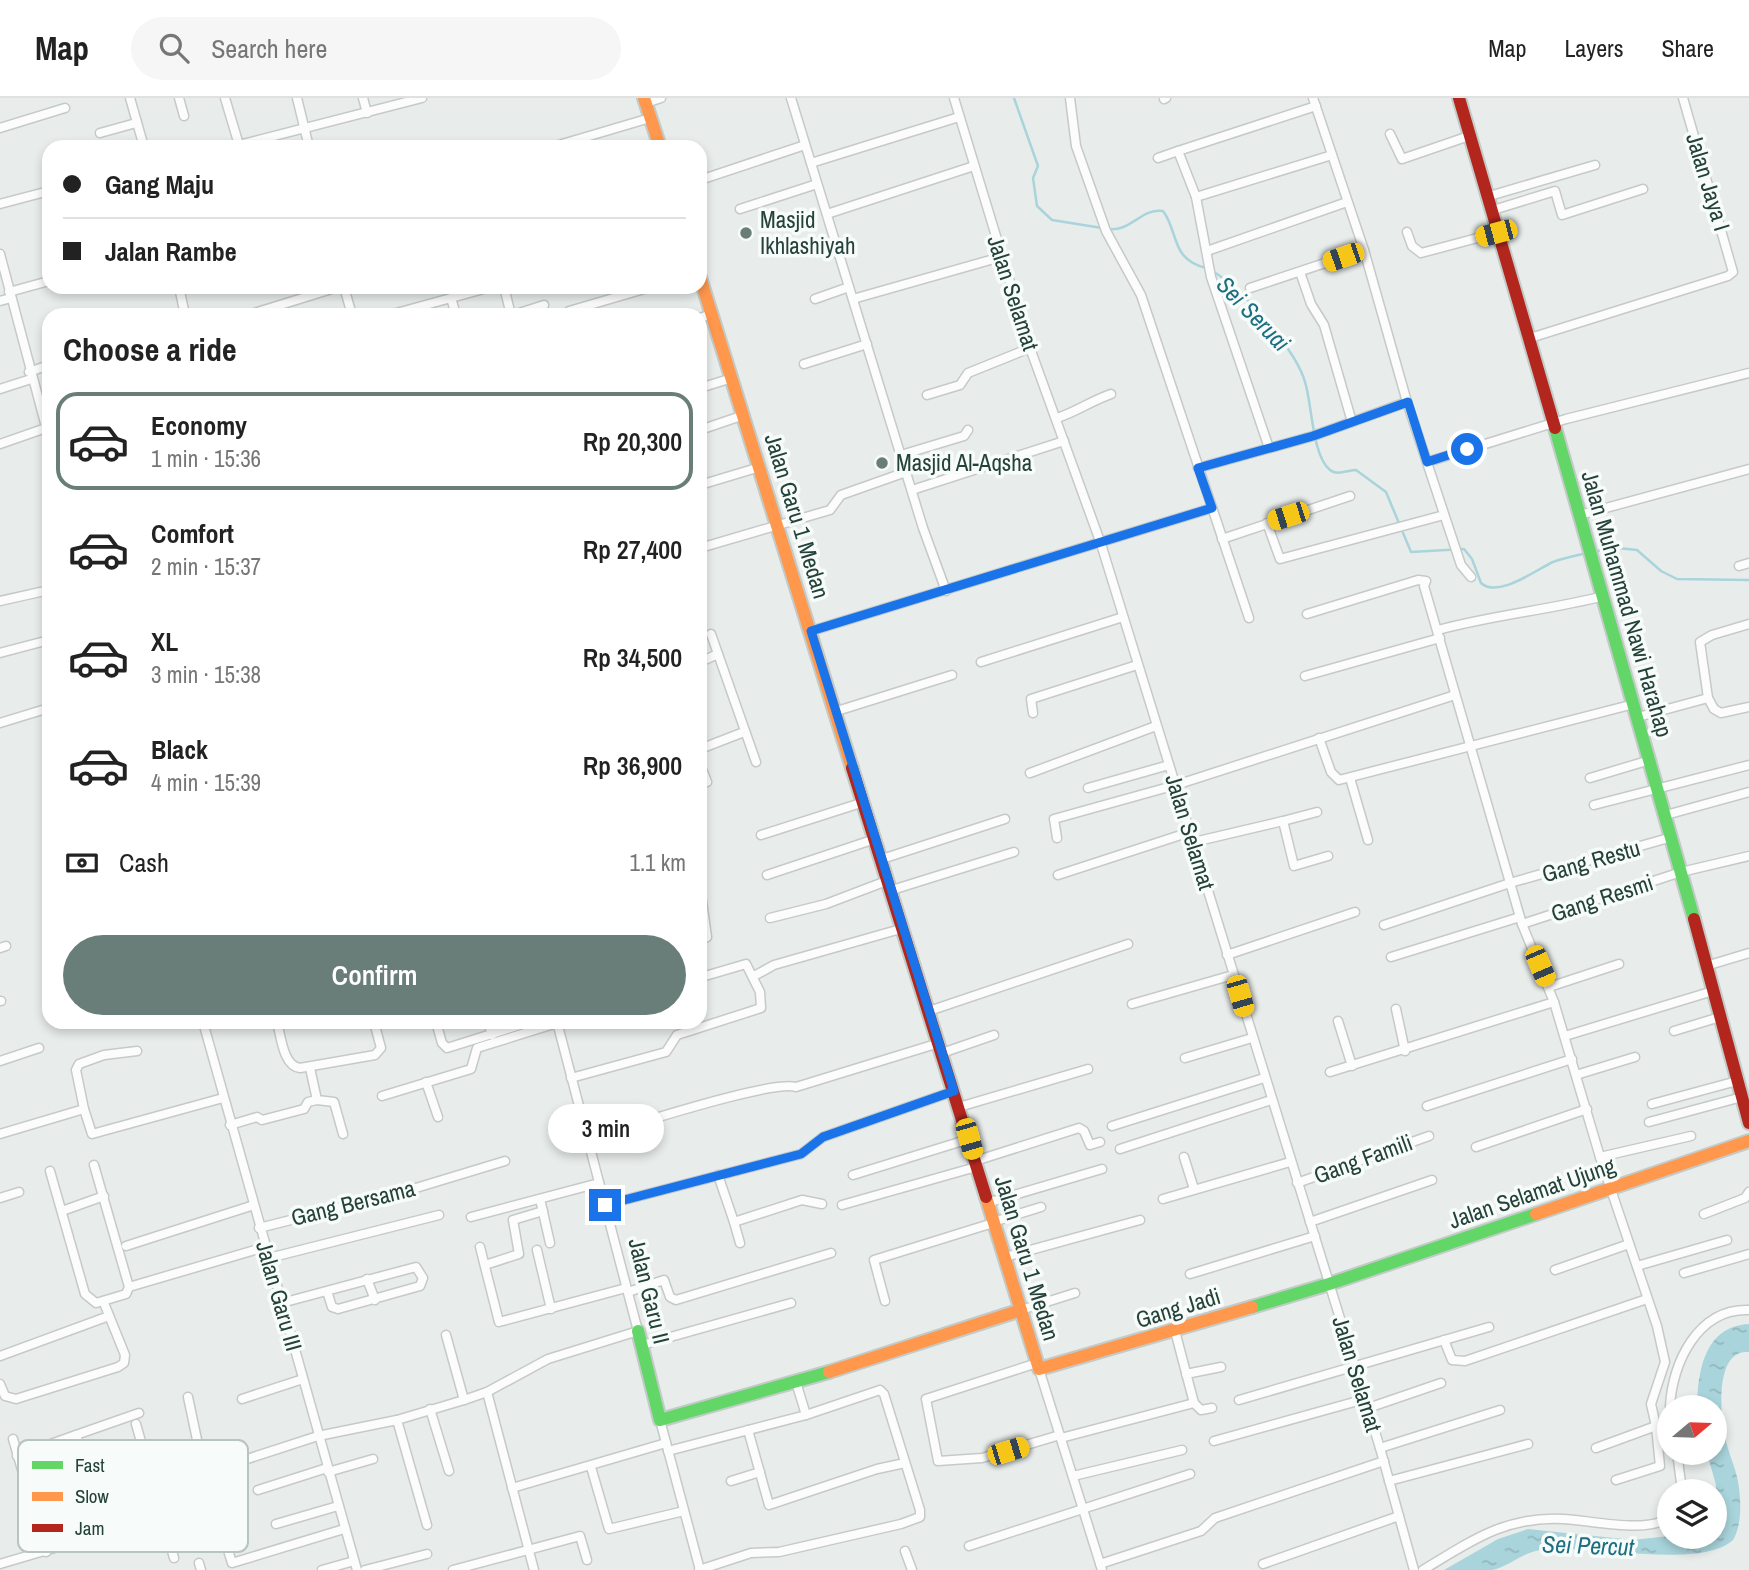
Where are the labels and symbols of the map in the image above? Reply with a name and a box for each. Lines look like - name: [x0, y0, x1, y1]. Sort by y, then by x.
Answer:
- street label: Jalan Jaya I: [1679, 129, 1738, 235]
- place label: Masjid Ikhlashiyah: [760, 204, 855, 261]
- car: [1473, 217, 1520, 249]
- marker: Masjid Ikhlashiyah: [738, 225, 754, 241]
- street label: Jalan Selamat: [980, 231, 1047, 354]
- car: [1320, 240, 1367, 274]
- water label: Sei Seruai: [1210, 269, 1298, 358]
- street label: Jalan Garu 1 Medan: [758, 430, 837, 602]
- route start: [1451, 433, 1483, 465]
- place label: Masjid Al-Aqsha: [896, 447, 1033, 478]
- marker: Masjid Al-Aqsha: [874, 455, 890, 471]
- street label: Jalan Muhammad Nawi Harahap: [1575, 467, 1680, 741]
- car: [1265, 500, 1312, 532]
- street label: Jalan Selamat: [1158, 770, 1223, 894]
- street label: Gang Restu: [1538, 832, 1644, 889]
- street label: Gang Resmi: [1547, 866, 1657, 929]
- car: [1523, 943, 1558, 989]
- car: [1225, 973, 1256, 1019]
- callout: 3 min: [547, 1104, 663, 1152]
- car: [954, 1116, 985, 1162]
- street label: Gang Famili: [1309, 1126, 1416, 1191]
- street label: Jalan Selamat Ujung: [1445, 1149, 1620, 1236]
- street label: Gang Bersama: [288, 1172, 419, 1233]
- street label: Jalan Garu 1 Medan: [988, 1172, 1067, 1344]
- route end: [589, 1189, 621, 1221]
- street label: Jalan Garu II: [621, 1235, 678, 1347]
- street label: Jalan Garu III: [249, 1237, 310, 1355]
- street label: Gang Jadi: [1132, 1280, 1224, 1335]
- street label: Jalan Selamat: [1325, 1312, 1390, 1436]
- north arrow: [1657, 1395, 1727, 1465]
- car: [985, 1435, 1032, 1467]
- legend: [18, 1440, 248, 1552]
- text: Fast: [75, 1452, 105, 1478]
- text: Slow: [75, 1483, 110, 1509]
- text: Jam: [75, 1515, 104, 1541]
- water label: Sei Percut: [1542, 1527, 1635, 1563]

